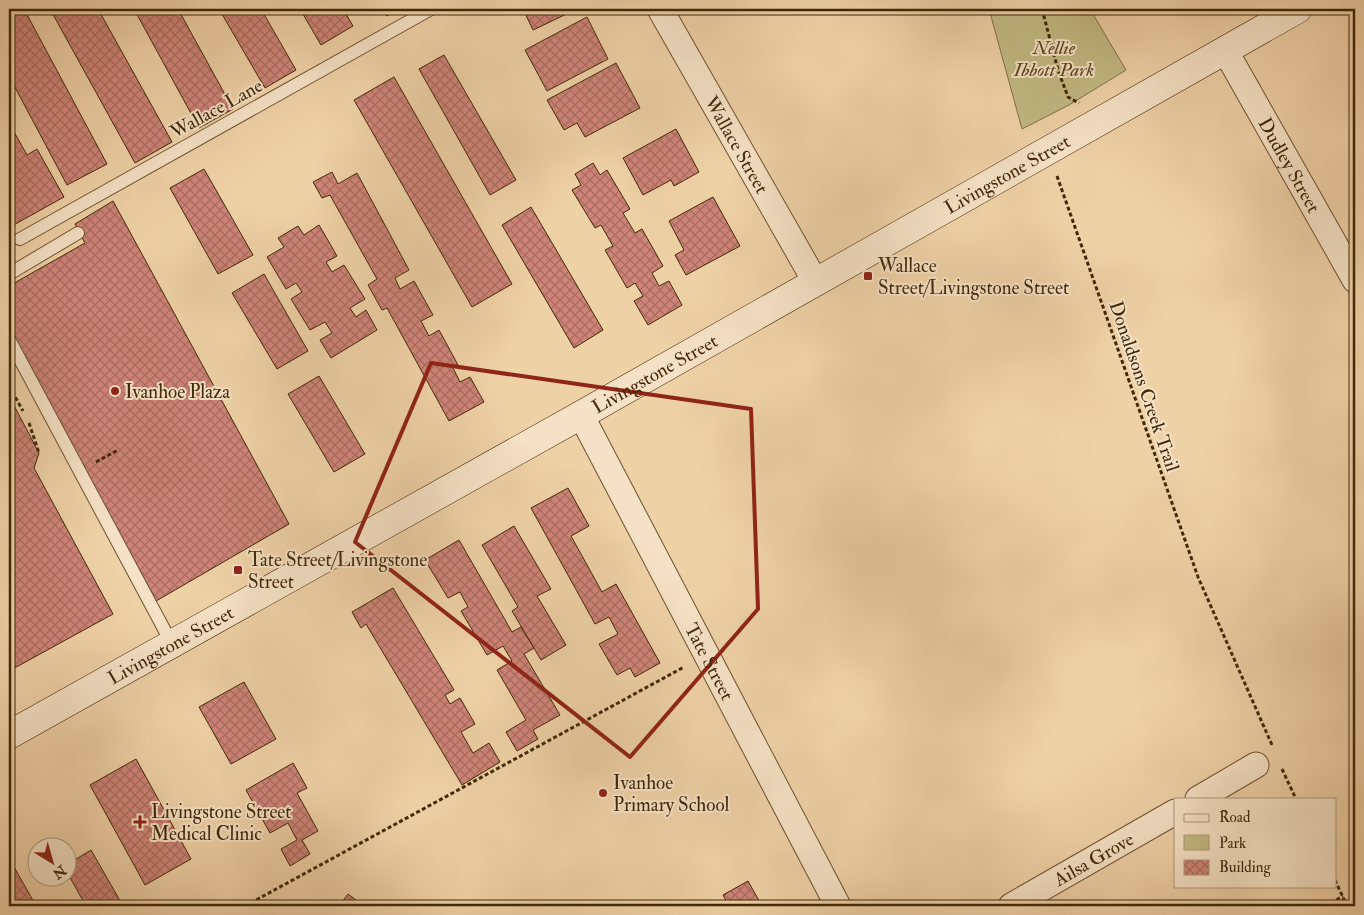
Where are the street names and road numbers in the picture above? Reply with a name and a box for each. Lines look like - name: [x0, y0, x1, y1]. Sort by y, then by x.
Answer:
- street label: Wallace Lane: [165, 74, 267, 145]
- street label: Wallace Street: [699, 91, 774, 198]
- street label: Dudley Street: [1253, 114, 1326, 217]
- street label: Livingstone Street: [940, 130, 1075, 220]
- street label: Donaldsons Creek Trail: [1104, 298, 1185, 475]
- street label: Livingstone Street: [588, 329, 722, 419]
- street label: Livingstone Street: [104, 601, 238, 690]
- street label: Tate Street: [679, 619, 739, 704]
- street label: Ailsa Grove: [1049, 827, 1138, 892]

